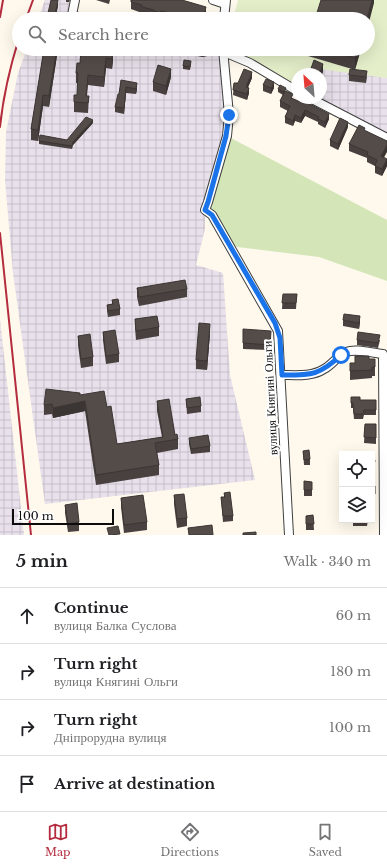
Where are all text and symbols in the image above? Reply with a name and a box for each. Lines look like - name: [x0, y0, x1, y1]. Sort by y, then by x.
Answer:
- search box: [12, 12, 375, 56]
- icon: search: [26, 23, 48, 45]
- text: Search here: [58, 25, 149, 44]
- north arrow: [291, 68, 327, 104]
- route end: [220, 106, 238, 124]
- street label: вулиця Княгині Ольги: [259, 340, 280, 456]
- route start: [332, 346, 350, 364]
- map controls: [339, 451, 375, 523]
- button: locate: [339, 451, 375, 487]
- button: layers: [339, 487, 375, 523]
- scale bar: [12, 507, 114, 526]
- text: 100 m: [18, 509, 54, 523]
- text: 5 min: [16, 551, 68, 572]
- text: Walk · 340 m: [284, 553, 371, 570]
- text: Continue: [54, 598, 129, 617]
- icon: ahead: [16, 605, 38, 627]
- text: 60 m: [336, 607, 371, 624]
- text: вулиця Балка Суслова: [54, 617, 177, 634]
- text: Turn right: [54, 654, 137, 673]
- icon: right: [16, 661, 38, 683]
- text: 180 m: [330, 663, 371, 680]
- text: вулиця Княгині Ольги: [54, 673, 178, 690]
- text: Turn right: [54, 710, 137, 729]
- icon: right: [16, 717, 38, 739]
- text: 100 m: [329, 719, 371, 736]
- text: Дніпрорудна вулиця: [54, 729, 166, 746]
- icon: arrive: [16, 773, 38, 795]
- text: Arrive at destination: [54, 774, 215, 793]
- tab: Map: [45, 821, 71, 859]
- tab: Directions: [160, 821, 219, 859]
- tab: Saved: [309, 821, 342, 859]

